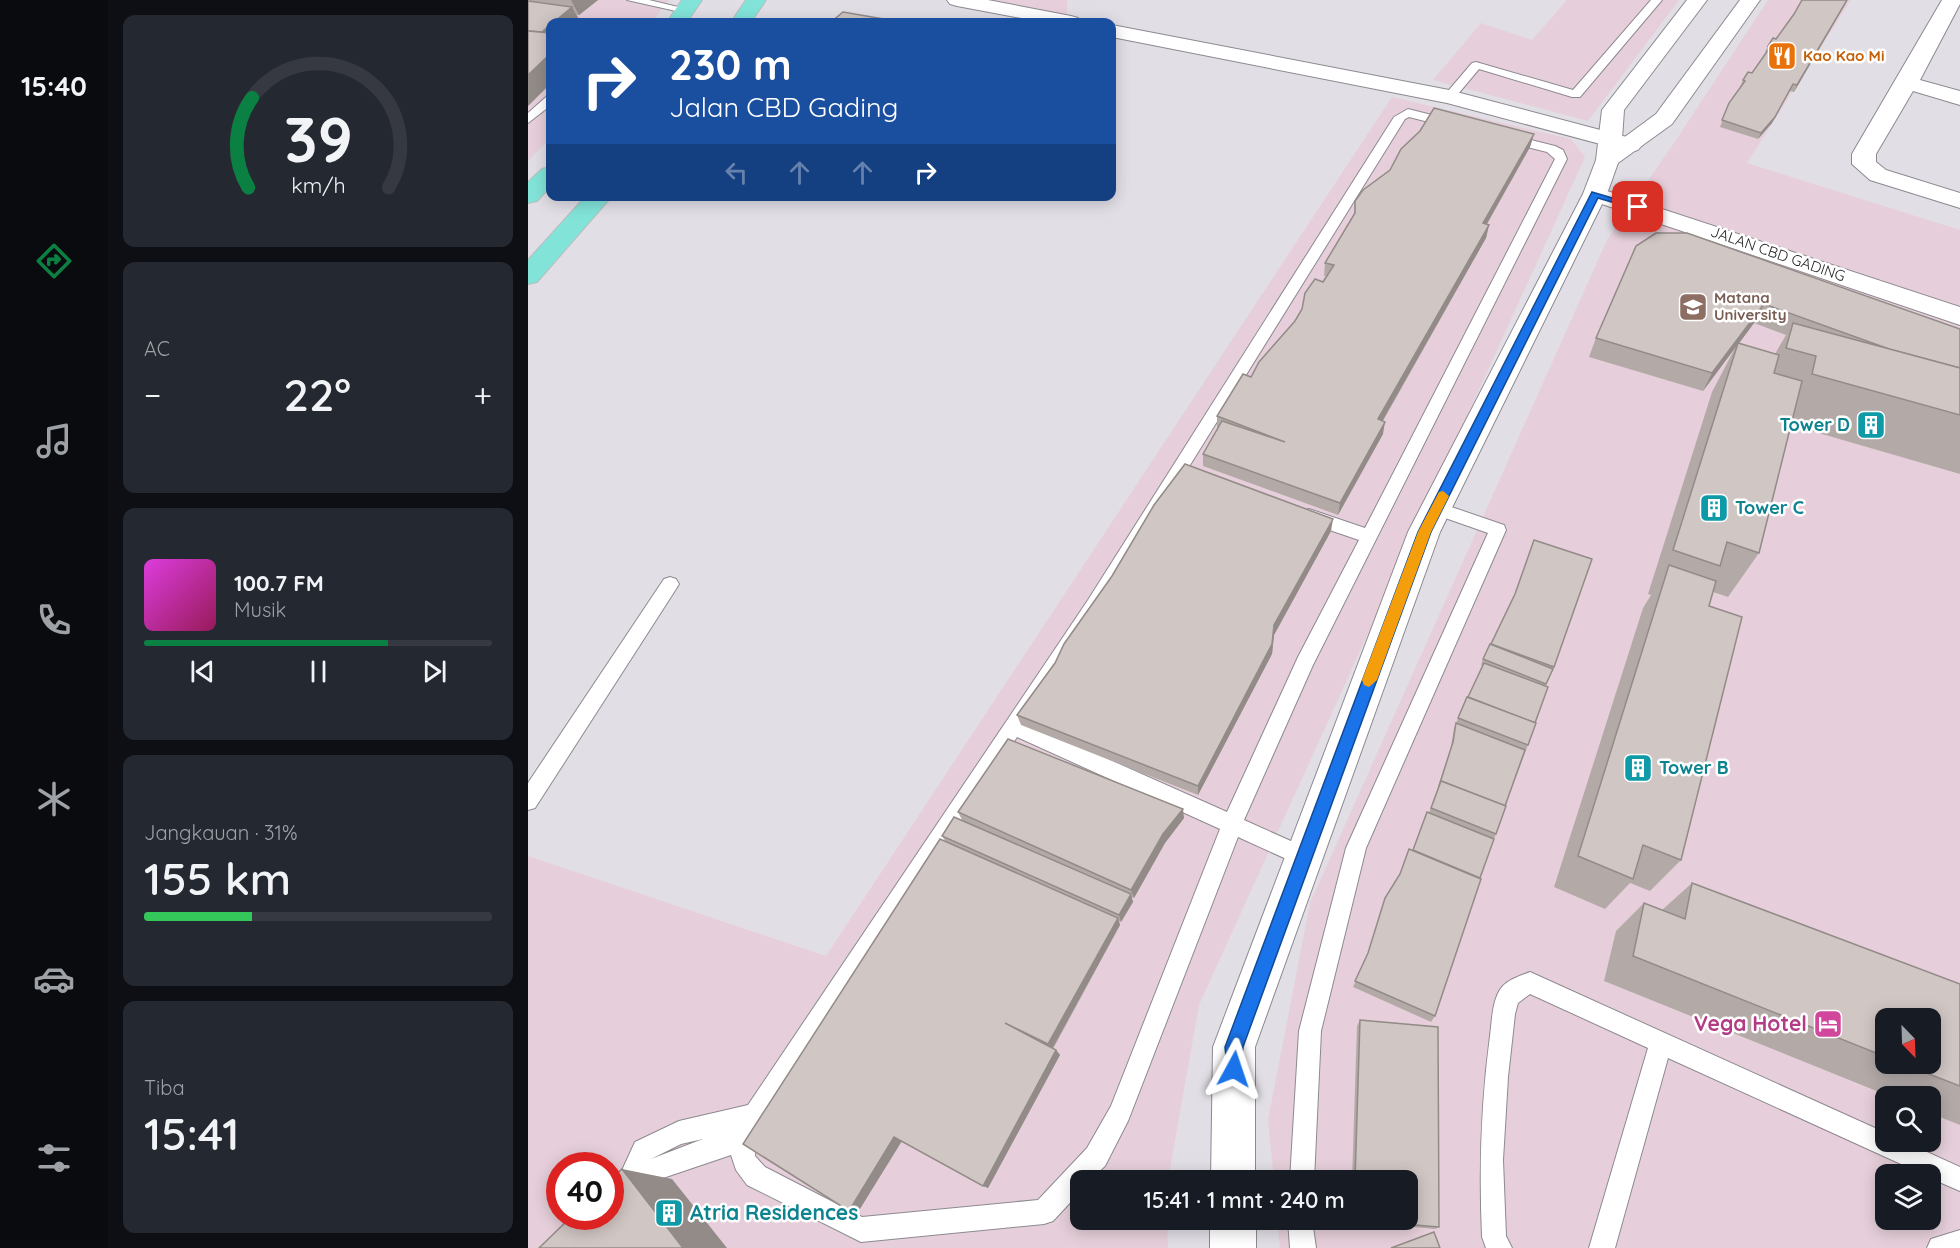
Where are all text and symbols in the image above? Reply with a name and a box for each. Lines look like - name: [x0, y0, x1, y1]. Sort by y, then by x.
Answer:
- text: 230 m: [669, 38, 792, 91]
- restaurant icon: Kao Kao Mi: [1766, 40, 1798, 72]
- icon: right: [570, 42, 648, 120]
- place label: Kao Kao Mi: [1803, 46, 1884, 65]
- text: 15:40: [21, 69, 87, 103]
- text: Jalan CBD Gading: [669, 90, 898, 124]
- text: 39: [284, 100, 352, 178]
- icon: left: [720, 156, 753, 189]
- icon: ahead: [783, 156, 816, 189]
- icon: ahead: [846, 156, 879, 189]
- icon: right: [909, 156, 942, 189]
- text: km/h: [291, 172, 345, 198]
- pin: [1612, 181, 1663, 232]
- icon: arrive: [1621, 190, 1654, 223]
- street label: JALAN CBD GADING: [1708, 222, 1848, 285]
- icon: directions: [33, 240, 75, 282]
- place label: Matana University: [1714, 288, 1786, 324]
- school or university icon: Matana University: [1677, 291, 1709, 323]
- text: AC: [144, 336, 170, 361]
- text: 22°: [284, 366, 351, 422]
- text: −: [144, 374, 161, 415]
- text: +: [473, 374, 492, 415]
- building icon: Tower D: [1855, 409, 1887, 441]
- place label: Tower D: [1779, 413, 1850, 436]
- icon: music: [33, 420, 75, 462]
- building icon: Tower C: [1698, 492, 1730, 524]
- place label: Tower C: [1735, 496, 1804, 519]
- text: 100.7 FM: [234, 569, 324, 597]
- text: Musik: [234, 597, 286, 622]
- icon: phone: [33, 599, 75, 641]
- icon: previous: [186, 655, 219, 688]
- icon: pause: [302, 655, 335, 688]
- icon: next: [418, 655, 451, 688]
- building icon: Tower B: [1622, 752, 1654, 784]
- place label: Tower B: [1659, 756, 1729, 779]
- icon: climate: [33, 778, 75, 820]
- text: Jangkauan · 31%: [144, 820, 297, 845]
- text: 155 km: [144, 850, 291, 906]
- icon: car: [33, 958, 75, 1000]
- hotel icon: Vega Hotel: [1812, 1008, 1844, 1040]
- north arrow: [1875, 1008, 1941, 1074]
- map controls: [1875, 1008, 1941, 1230]
- place label: Vega Hotel: [1694, 1010, 1807, 1036]
- position arrow: [1202, 1037, 1266, 1101]
- text: Tiba: [144, 1075, 185, 1100]
- button: search: [1875, 1086, 1941, 1152]
- text: 15:41: [144, 1105, 239, 1161]
- icon: filters: [33, 1137, 75, 1179]
- speed limit sign: 40: [546, 1152, 624, 1230]
- button: layers: [1875, 1164, 1941, 1230]
- text: 15:41 · 1 mnt · 240 m: [1143, 1186, 1345, 1214]
- building icon: Atria Residences: [653, 1197, 685, 1229]
- place label: Atria Residences: [690, 1199, 858, 1225]

